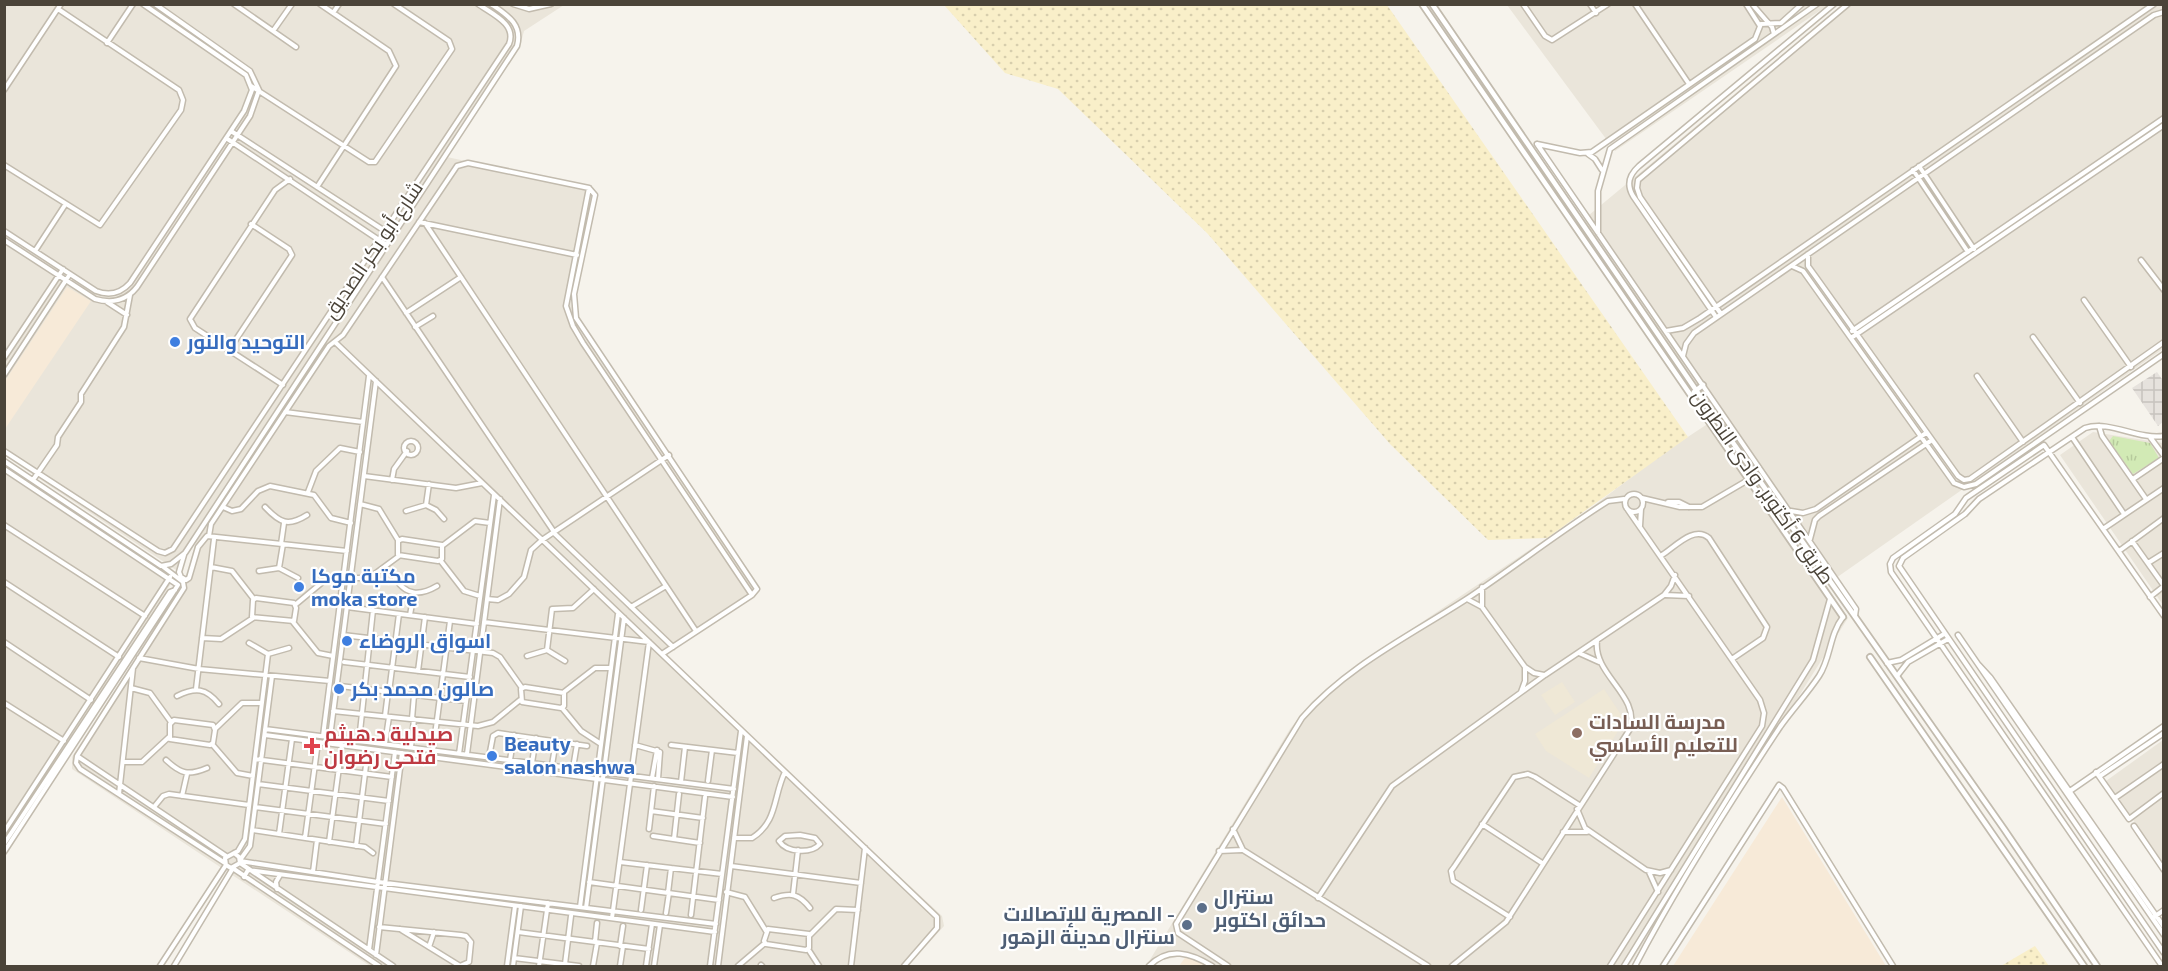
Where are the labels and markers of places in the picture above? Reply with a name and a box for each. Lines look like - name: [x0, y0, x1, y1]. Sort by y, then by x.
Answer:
- place label: التوحيد والنور: [186, 329, 306, 354]
- marker: التوحيد والنور: [168, 335, 182, 349]
- place label: مكتبة موكا moka store: [311, 563, 418, 610]
- marker: مكتبة موكا moka store: [292, 580, 306, 594]
- place label: اسواق الروضاء: [359, 628, 491, 654]
- marker: اسواق الروضاء: [340, 634, 354, 648]
- place label: صالون محمد بكر: [350, 676, 494, 701]
- marker: صالون محمد بكر: [332, 682, 346, 696]
- place label: مدرسة السادات للتعليم الأساسي: [1589, 709, 1738, 761]
- place label: صيدلية د.هيثم فتحى رضوان: [324, 721, 453, 769]
- marker: مدرسة السادات للتعليم الأساسي: [1570, 726, 1584, 740]
- place label: Beauty salon nashwa: [504, 731, 635, 778]
- marker: صيدلية د.هيثم فتحى رضوان: [305, 739, 319, 753]
- marker: Beauty salon nashwa: [485, 749, 499, 763]
- place label: سنترال حدائق اكتوبر: [1213, 884, 1326, 933]
- place label: المصرية للإتصالات - سنترال مدينة الزهور: [1000, 901, 1175, 949]
- marker: سنترال حدائق اكتوبر: [1195, 901, 1209, 915]
- marker: المصرية للإتصالات - سنترال مدينة الزهور: [1180, 918, 1194, 932]

